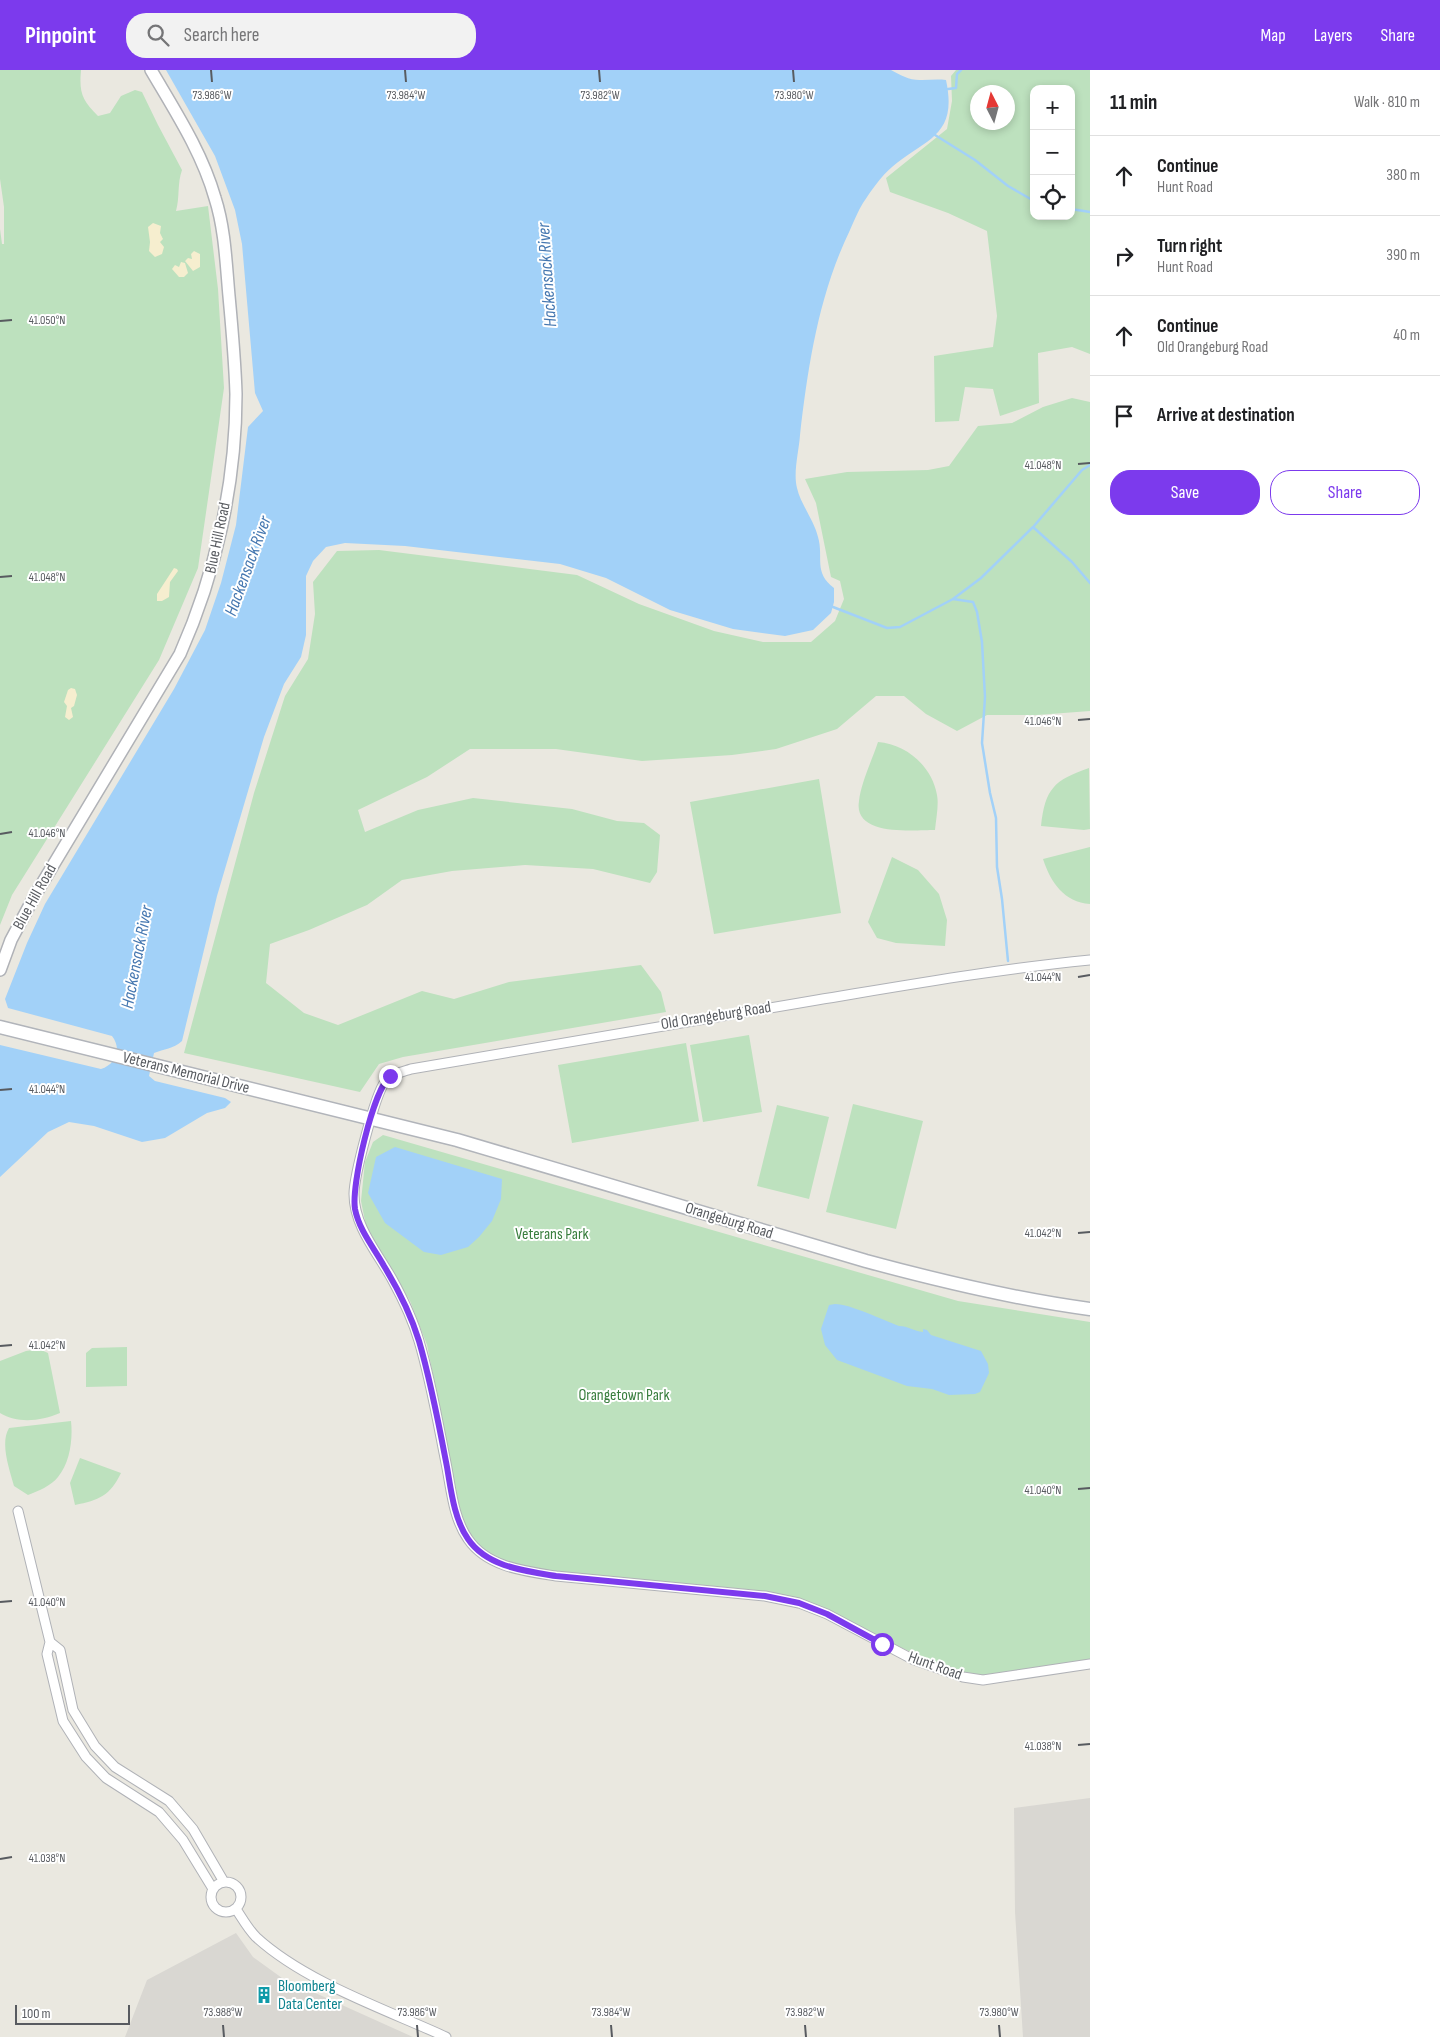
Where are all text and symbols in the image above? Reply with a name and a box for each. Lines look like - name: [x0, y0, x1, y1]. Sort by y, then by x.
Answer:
- search box: [126, 13, 476, 58]
- text: Pinpoint: [25, 21, 96, 50]
- icon: search: [144, 21, 172, 49]
- text: Search here: [184, 24, 259, 47]
- text: Map: [1261, 25, 1286, 46]
- text: Layers: [1314, 25, 1353, 46]
- text: Share: [1381, 25, 1415, 46]
- north arrow: [970, 85, 1015, 130]
- map controls: [1030, 85, 1075, 220]
- button: +: [1030, 85, 1075, 130]
- text: 73.986°W: [192, 88, 232, 103]
- text: 73.984°W: [387, 88, 425, 103]
- text: 73.982°W: [581, 88, 620, 103]
- text: 73.980°W: [774, 88, 814, 103]
- text: 11 min: [1110, 90, 1157, 115]
- text: Walk · 810 m: [1354, 93, 1420, 112]
- button: −: [1030, 130, 1075, 175]
- text: Continue: [1157, 155, 1218, 178]
- icon: ahead: [1110, 162, 1138, 190]
- text: 380 m: [1386, 166, 1420, 185]
- button: locate: [1030, 175, 1075, 220]
- text: Hunt Road: [1157, 178, 1213, 197]
- water label: Hackensack River: [533, 221, 561, 328]
- text: Turn right: [1157, 235, 1222, 258]
- icon: right: [1110, 242, 1138, 270]
- text: 390 m: [1386, 246, 1420, 265]
- text: Hunt Road: [1157, 258, 1213, 277]
- text: 41.050°N: [29, 313, 65, 328]
- text: Continue: [1157, 315, 1218, 338]
- icon: ahead: [1110, 322, 1138, 350]
- text: 40 m: [1393, 326, 1420, 345]
- text: Old Orangeburg Road: [1157, 338, 1268, 357]
- icon: arrive: [1110, 402, 1138, 430]
- text: Arrive at destination: [1157, 404, 1295, 427]
- text: 41.048°N: [1025, 458, 1061, 473]
- button: Save: [1110, 470, 1260, 515]
- button: Share: [1270, 470, 1420, 515]
- street label: Blue Hill Road: [201, 501, 235, 575]
- water label: Hackensack River: [220, 512, 276, 619]
- text: 41.048°N: [29, 570, 65, 585]
- text: 41.046°N: [1025, 714, 1061, 729]
- text: 41.046°N: [29, 826, 65, 841]
- street label: Blue Hill Road: [9, 861, 61, 933]
- water label: Hackensack River: [117, 903, 157, 1010]
- text: 41.044°N: [1025, 970, 1061, 985]
- street label: Old Orangeburg Road: [660, 998, 772, 1034]
- street label: Veterans Memorial Drive: [121, 1048, 251, 1098]
- route end: [379, 1065, 402, 1088]
- text: 41.044°N: [29, 1082, 65, 1097]
- street label: Orangeburg Road: [683, 1199, 775, 1243]
- park label: Veterans Park: [515, 1225, 589, 1244]
- text: 41.042°N: [1025, 1226, 1061, 1241]
- text: 41.042°N: [29, 1338, 65, 1353]
- park label: Orangetown Park: [578, 1386, 670, 1405]
- text: 41.040°N: [1025, 1483, 1061, 1498]
- text: 41.040°N: [29, 1595, 65, 1610]
- route start: [871, 1633, 894, 1656]
- street label: Hunt Road: [906, 1648, 964, 1684]
- text: 41.038°N: [1025, 1739, 1061, 1754]
- text: 41.038°N: [29, 1851, 65, 1866]
- place label: Bloomberg Data Center: [278, 1977, 343, 2014]
- building icon: Bloomberg Data Center: [254, 1985, 274, 2005]
- scale bar: [15, 2002, 130, 2025]
- text: 100 m: [22, 2005, 51, 2022]
- text: 73.988°W: [204, 2005, 243, 2020]
- text: 73.986°W: [397, 2005, 437, 2020]
- text: 73.984°W: [592, 2005, 630, 2020]
- text: 73.982°W: [786, 2005, 825, 2020]
- text: 73.980°W: [979, 2005, 1019, 2020]

